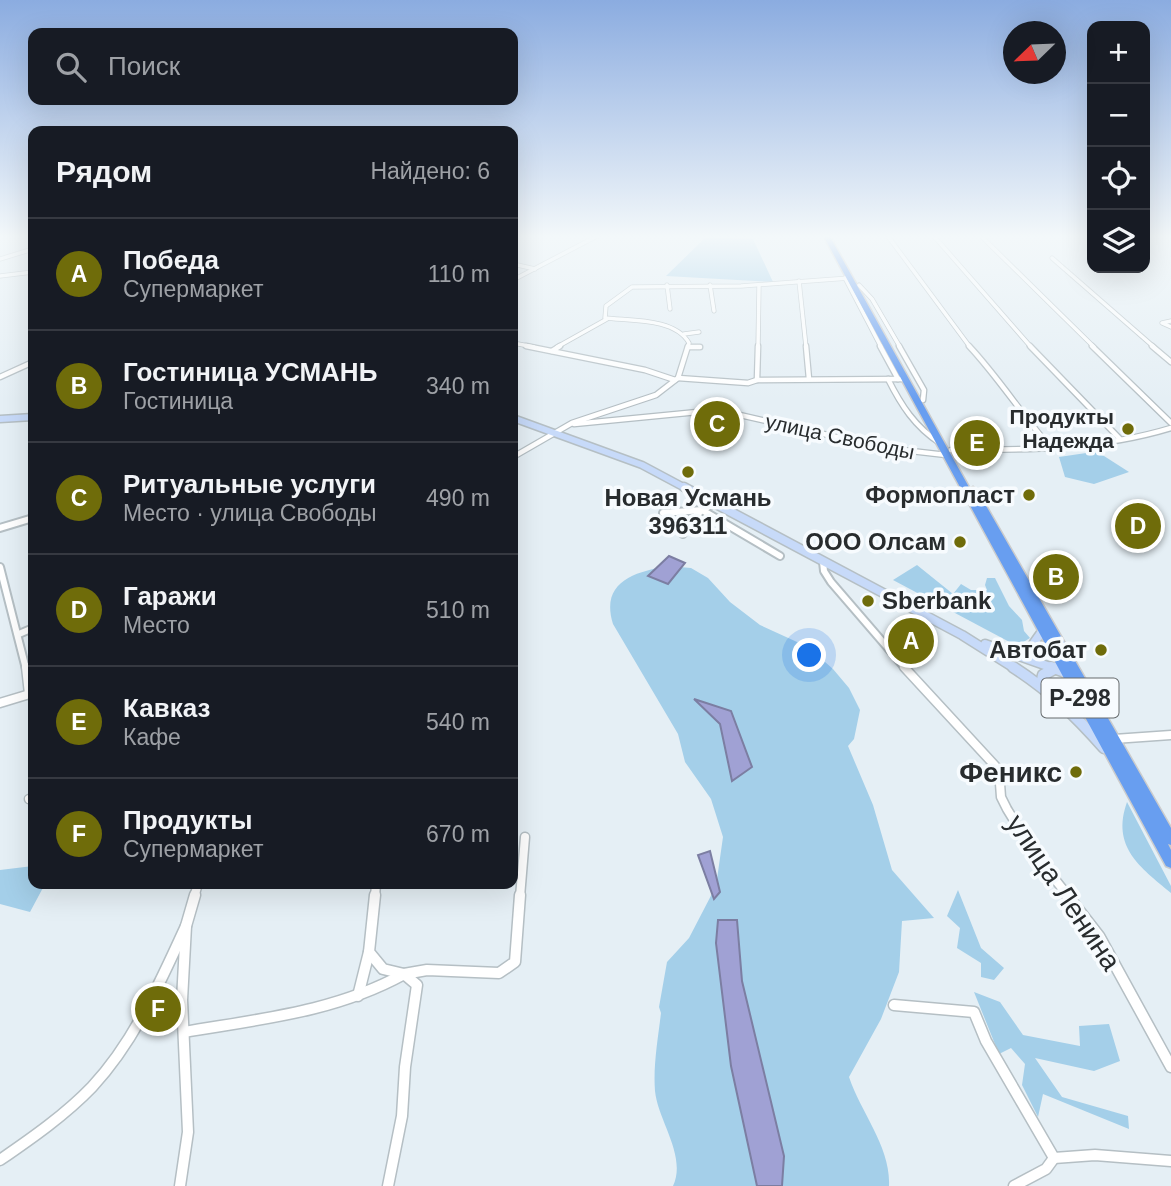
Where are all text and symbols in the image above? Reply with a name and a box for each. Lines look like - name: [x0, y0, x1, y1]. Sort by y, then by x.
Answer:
- north arrow: [1003, 21, 1066, 84]
- map controls: [1087, 21, 1150, 273]
- button: +: [1087, 21, 1150, 84]
- search box: [28, 28, 518, 105]
- icon: search: [52, 48, 90, 86]
- text: Поиск: [108, 51, 180, 81]
- button: −: [1087, 84, 1150, 147]
- button: locate: [1087, 147, 1150, 210]
- text: Рядом: [56, 155, 152, 188]
- text: Найдено: 6: [370, 158, 490, 184]
- button: layers: [1087, 210, 1150, 273]
- text: Победа: [123, 245, 219, 275]
- text: A: [71, 261, 87, 287]
- text: 110 m: [428, 261, 490, 287]
- text: Супермаркет: [123, 276, 263, 302]
- text: Гостиница УСМАНЬ: [123, 357, 377, 387]
- text: B: [71, 373, 87, 399]
- text: 340 m: [426, 373, 490, 399]
- text: Гостиница: [123, 388, 233, 414]
- pin: C: [694, 398, 740, 450]
- place label: Продукты Надежда: [1010, 405, 1114, 452]
- street label: улица Свободы: [763, 409, 917, 464]
- pin: E: [954, 417, 1000, 469]
- marker: Продукты Надежда: [1120, 421, 1136, 437]
- marker: Новая Усмань 396311: [680, 464, 696, 480]
- text: Ритуальные услуги: [123, 469, 376, 499]
- place label: Формопласт: [865, 481, 1015, 508]
- place label: Новая Усмань 396311: [604, 484, 772, 539]
- text: C: [71, 485, 87, 511]
- text: 490 m: [426, 485, 490, 511]
- marker: Формопласт: [1021, 487, 1037, 503]
- text: Место · улица Свободы: [123, 500, 377, 526]
- pin: D: [1115, 500, 1161, 552]
- place label: ООО Олсам: [805, 528, 946, 555]
- marker: ООО Олсам: [952, 534, 968, 550]
- pin: B: [1033, 551, 1079, 603]
- text: Гаражи: [123, 581, 217, 611]
- place label: Sberbank: [882, 587, 992, 614]
- marker: Sberbank: [860, 593, 876, 609]
- text: D: [71, 597, 87, 623]
- text: 510 m: [426, 597, 490, 623]
- text: Место: [123, 612, 190, 638]
- pin: A: [888, 615, 934, 667]
- place label: Автобат: [989, 636, 1087, 663]
- your location: [792, 638, 826, 672]
- marker: Автобат: [1093, 642, 1109, 658]
- road number: Р-298: [1042, 678, 1118, 718]
- text: Кавказ: [123, 693, 210, 723]
- text: E: [71, 709, 87, 735]
- text: 540 m: [426, 709, 490, 735]
- text: Кафе: [123, 724, 181, 750]
- place label: Феникс: [959, 757, 1062, 788]
- marker: Феникс: [1068, 764, 1084, 780]
- text: Продукты: [123, 805, 252, 835]
- street label: улица Ленина: [1000, 809, 1127, 976]
- text: F: [72, 821, 86, 847]
- text: 670 m: [426, 821, 490, 847]
- text: Супермаркет: [123, 836, 263, 862]
- pin: F: [135, 983, 181, 1035]

